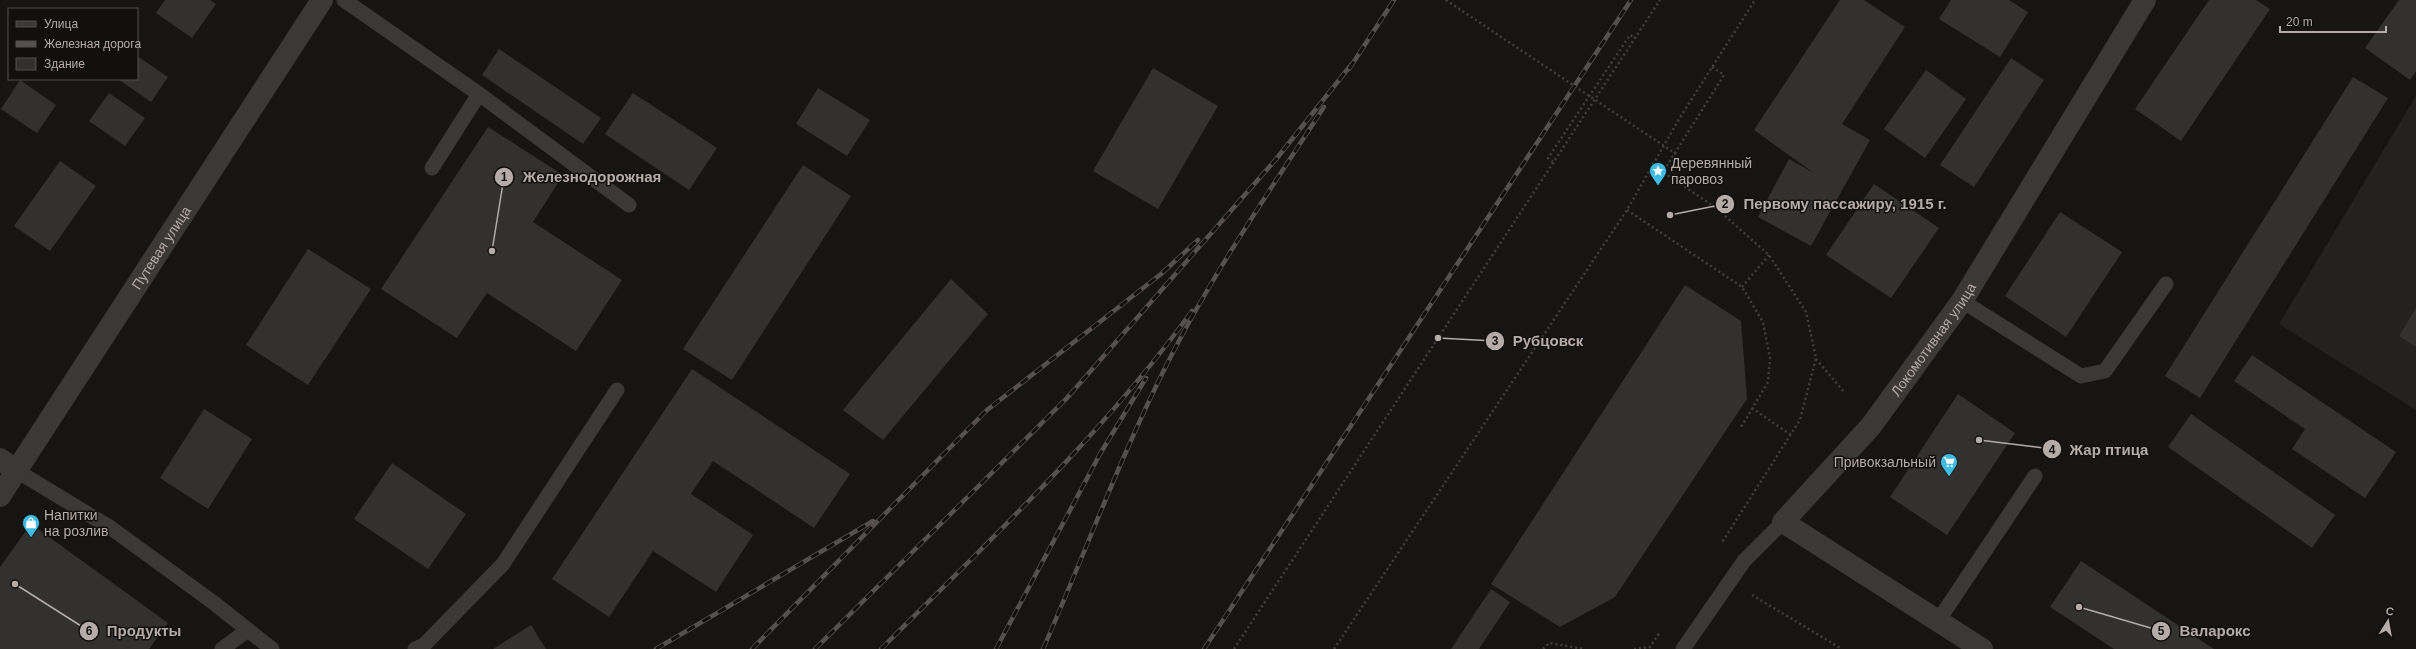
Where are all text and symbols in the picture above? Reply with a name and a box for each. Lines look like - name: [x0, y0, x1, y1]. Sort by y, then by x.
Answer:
- legend: [8, 8, 138, 80]
- scale bar: [2280, 8, 2386, 34]
- text: 20 m: [2286, 15, 2313, 29]
- text: Улица: [44, 17, 78, 31]
- text: Железная дорога: [44, 37, 141, 51]
- text: Здание: [44, 57, 85, 71]
- place label: Деревянный паровоз: [1671, 155, 1752, 187]
- place icon: Деревянный паровоз: [1648, 161, 1668, 186]
- callout: Железнодорожная: [494, 164, 669, 191]
- text: Железнодорожная: [522, 168, 661, 185]
- text: 1: [501, 170, 508, 184]
- callout: Первому пассажиру, 1915 г.: [1715, 190, 1955, 217]
- text: Первому пассажиру, 1915 г.: [1743, 195, 1947, 212]
- text: 2: [1722, 197, 1729, 211]
- street label: Путевая улица: [128, 203, 194, 292]
- street label: Локомотивная улица: [1887, 280, 1979, 399]
- callout: Рубцовск: [1485, 327, 1592, 354]
- text: Рубцовск: [1513, 332, 1584, 349]
- text: 3: [1492, 334, 1499, 348]
- callout: Жар птица: [2042, 436, 2157, 463]
- text: Жар птица: [2069, 441, 2149, 458]
- text: 4: [2049, 443, 2056, 457]
- supermarket icon: Привокзальный: [1939, 452, 1959, 477]
- place label: Привокзальный: [1834, 454, 1936, 470]
- place label: Напитки на розлив: [44, 507, 109, 539]
- shop icon: Напитки на розлив: [21, 513, 41, 538]
- north arrow: [2368, 601, 2408, 641]
- text: С: [2385, 605, 2395, 618]
- callout: Продукты: [79, 617, 190, 644]
- callout: Валарокс: [2151, 617, 2258, 644]
- text: Продукты: [107, 622, 181, 639]
- text: Валарокс: [2179, 622, 2251, 639]
- text: 6: [86, 624, 93, 638]
- text: 5: [2158, 624, 2165, 638]

